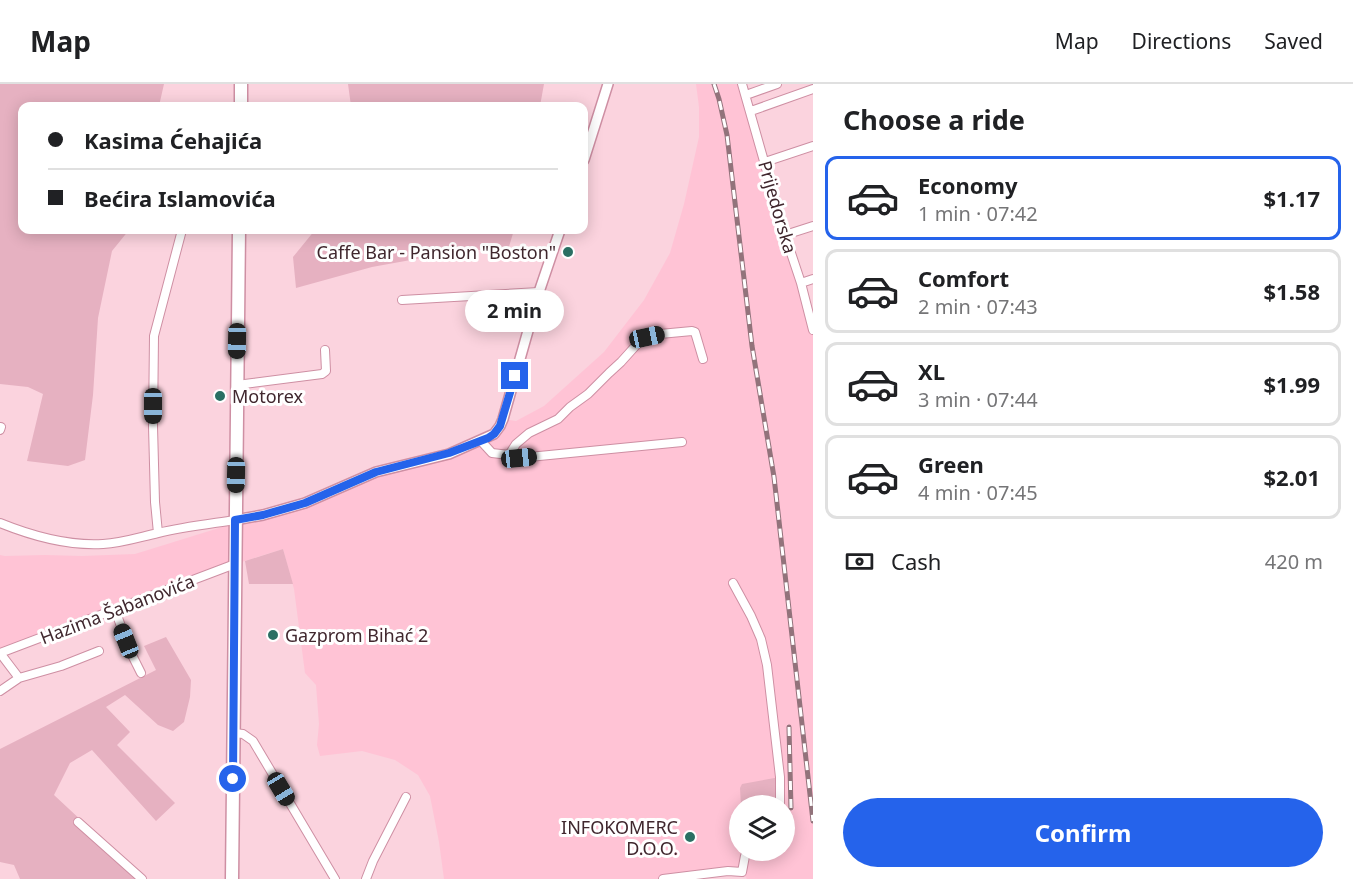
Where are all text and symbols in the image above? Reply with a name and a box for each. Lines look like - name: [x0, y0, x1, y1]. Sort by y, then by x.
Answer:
- text: Map: [30, 22, 91, 60]
- text: Map: [1055, 27, 1099, 55]
- text: Directions: [1132, 27, 1231, 55]
- text: Saved: [1264, 27, 1323, 55]
- text: Choose a ride: [843, 101, 1025, 138]
- text: Kasima Ćehajića: [84, 125, 262, 155]
- street label: Prijedorska: [753, 158, 803, 256]
- text: Economy: [918, 170, 1017, 200]
- icon: car: [846, 171, 900, 225]
- text: Bećira Islamovića: [84, 183, 276, 213]
- text: $1.17: [1263, 183, 1320, 213]
- text: 1 min · 07:42: [918, 200, 1038, 227]
- place label: Caffe Bar - Pansion "Boston": [317, 240, 556, 264]
- marker: Caffe Bar - Pansion "Boston": [561, 245, 575, 259]
- text: Comfort: [918, 263, 1009, 293]
- icon: car: [846, 264, 900, 318]
- text: $1.58: [1263, 276, 1320, 306]
- callout: 2 min: [466, 289, 564, 331]
- text: 2 min · 07:43: [918, 293, 1038, 320]
- text: 2 min: [487, 297, 542, 324]
- car: [228, 323, 246, 359]
- car: [628, 324, 666, 350]
- text: XL: [918, 356, 945, 386]
- icon: car: [846, 357, 900, 411]
- route end: [501, 362, 528, 389]
- text: $1.99: [1263, 369, 1320, 399]
- place label: Motorex: [232, 384, 303, 408]
- text: 3 min · 07:44: [918, 386, 1038, 413]
- car: [144, 388, 162, 424]
- marker: Motorex: [213, 389, 227, 403]
- car: [500, 447, 538, 469]
- text: Green: [918, 449, 984, 479]
- icon: car: [846, 450, 900, 504]
- car: [227, 457, 245, 493]
- text: $2.01: [1263, 462, 1320, 492]
- text: 4 min · 07:45: [918, 479, 1038, 506]
- icon: cash: [843, 545, 876, 578]
- text: Cash: [891, 546, 941, 576]
- text: 420 m: [1265, 548, 1323, 575]
- street label: Hazima Šabanovića: [36, 569, 198, 649]
- car: [111, 621, 141, 661]
- place label: Gazprom Bihać 2: [285, 623, 428, 647]
- marker: Gazprom Bihać 2: [266, 628, 280, 642]
- route start: [219, 765, 246, 792]
- car: [264, 769, 298, 809]
- map controls: [729, 795, 795, 861]
- button: layers: [729, 795, 795, 861]
- button: Confirm: [843, 798, 1323, 867]
- place label: INFOKOMERC D.O.O.: [561, 815, 678, 860]
- marker: INFOKOMERC D.O.O.: [683, 830, 697, 844]

